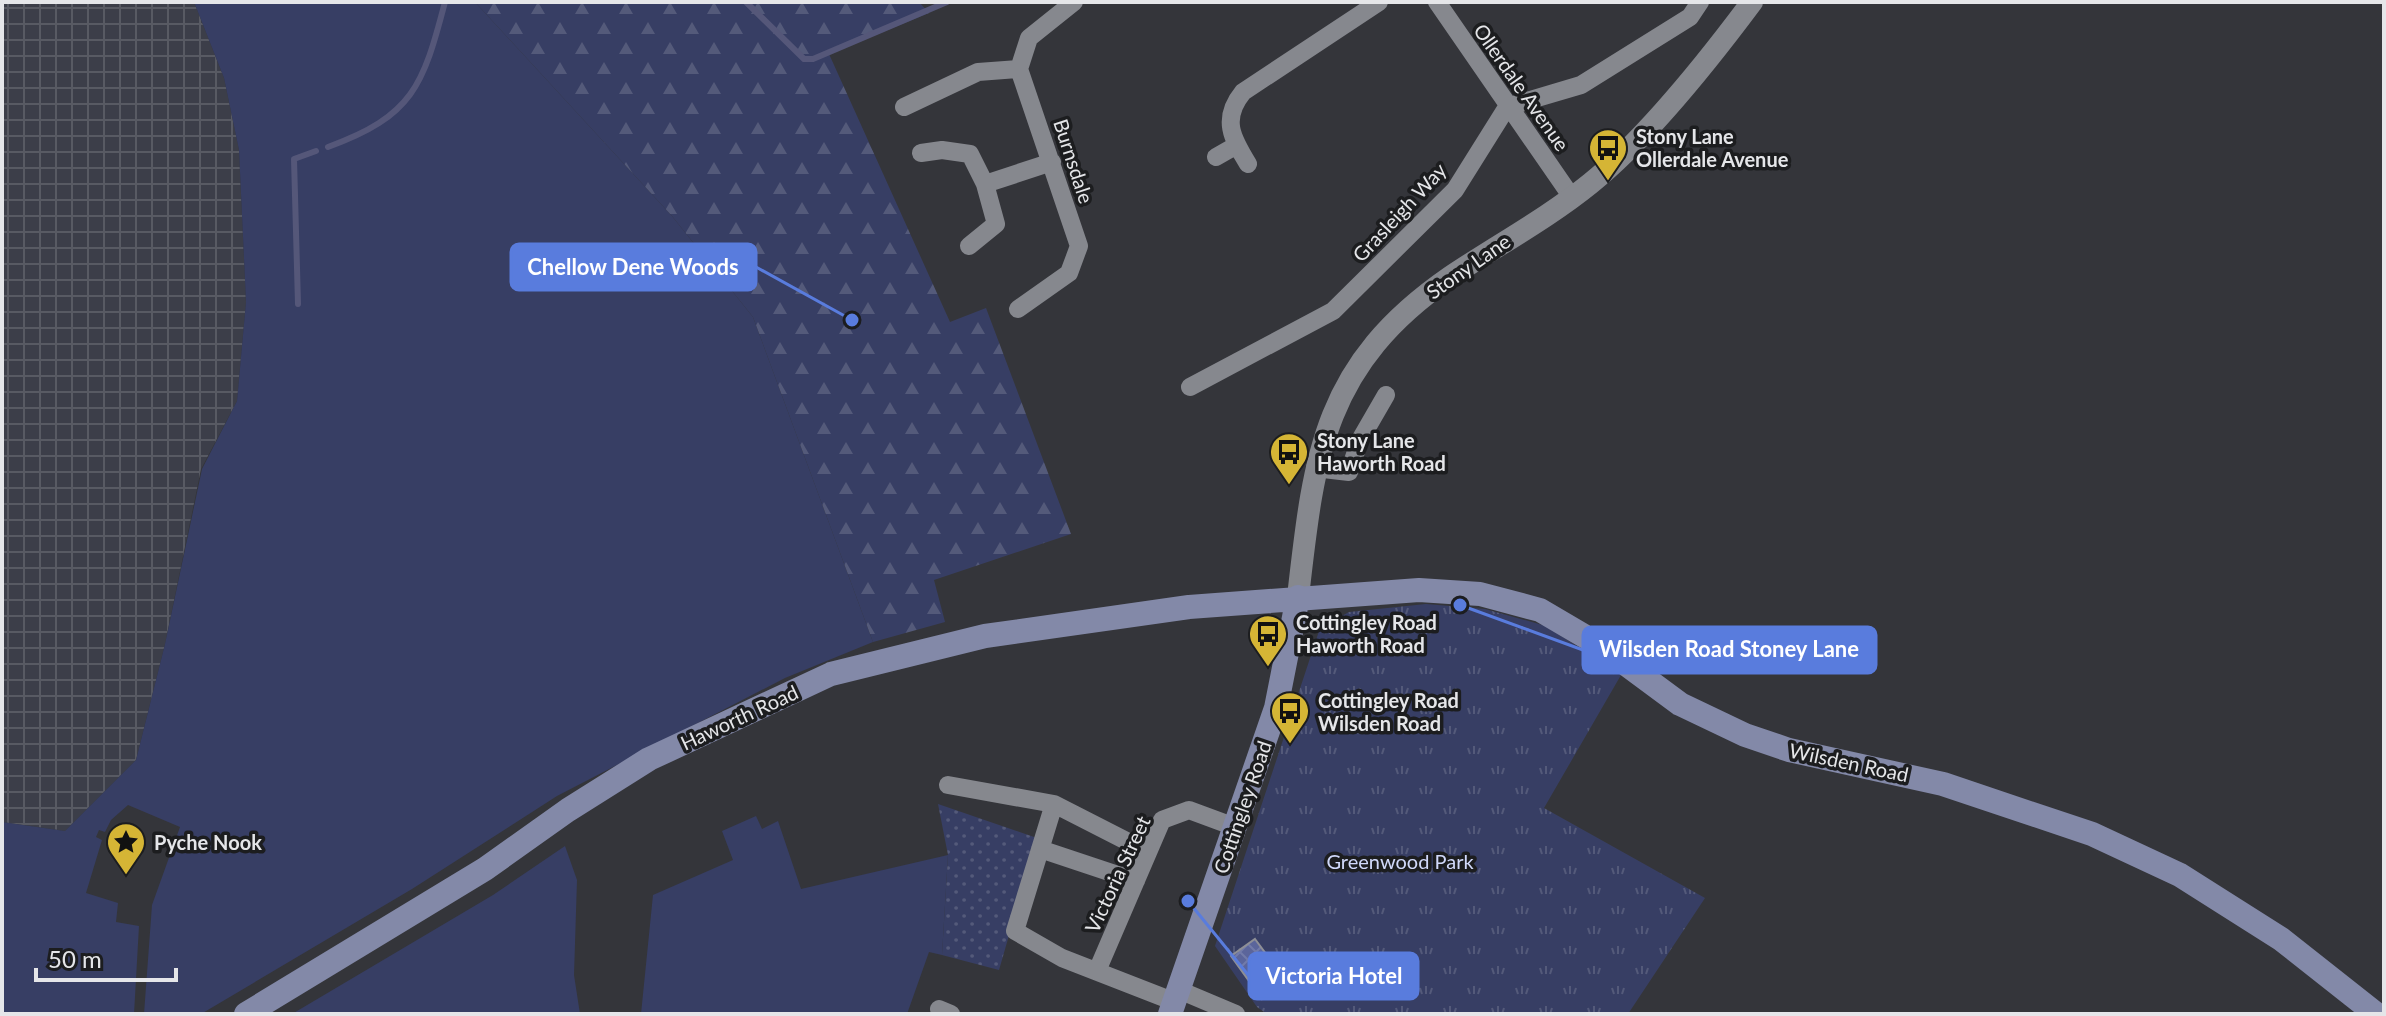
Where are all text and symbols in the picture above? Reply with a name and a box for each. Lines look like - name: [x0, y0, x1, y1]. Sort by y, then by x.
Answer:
- street label: Ollerdale Avenue: [1469, 19, 1575, 155]
- street label: Burnsdale: [1049, 116, 1099, 206]
- place label: Stony Lane Ollerdale Avenue: [1636, 124, 1789, 171]
- bus stop icon: Stony Lane Ollerdale Avenue: [1587, 127, 1629, 182]
- street label: Grasleigh Way: [1347, 157, 1451, 266]
- street label: Stony Lane: [1422, 228, 1514, 304]
- callout: Chellow Dene Woods: [511, 244, 756, 290]
- text: Chellow Dene Woods: [527, 253, 739, 280]
- place label: Stony Lane Haworth Road: [1317, 428, 1446, 475]
- bus stop icon: Stony Lane Haworth Road: [1268, 431, 1310, 486]
- place label: Cottingley Road Haworth Road: [1296, 610, 1437, 657]
- bus stop icon: Cottingley Road Haworth Road: [1247, 613, 1289, 668]
- callout: Wilsden Road Stoney Lane: [1583, 627, 1876, 673]
- text: Wilsden Road Stoney Lane: [1599, 635, 1859, 662]
- street label: Haworth Road: [676, 679, 802, 755]
- place label: Cottingley Road Wilsden Road: [1318, 688, 1459, 735]
- bus stop icon: Cottingley Road Wilsden Road: [1269, 690, 1311, 745]
- street label: Cottingley Road: [1208, 737, 1276, 877]
- street label: Wilsden Road: [1787, 738, 1911, 786]
- street label: Victoria Street: [1079, 812, 1155, 936]
- place icon: Pyche Nook: [105, 821, 147, 876]
- place label: Pyche Nook: [154, 830, 262, 854]
- park label: Greenwood Park: [1326, 849, 1474, 873]
- scale bar: [36, 932, 176, 982]
- text: 50 m: [48, 944, 102, 973]
- callout: Victoria Hotel: [1249, 953, 1418, 999]
- text: Victoria Hotel: [1265, 962, 1402, 989]

